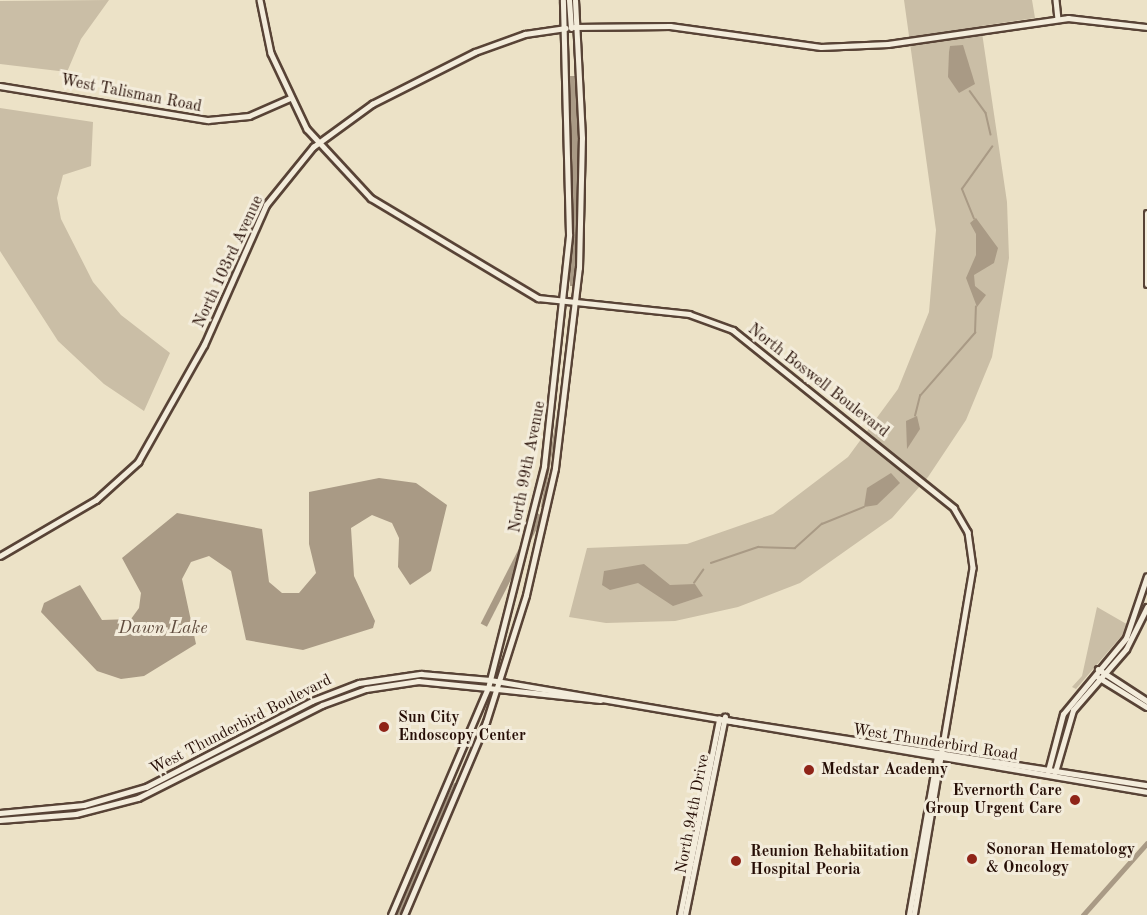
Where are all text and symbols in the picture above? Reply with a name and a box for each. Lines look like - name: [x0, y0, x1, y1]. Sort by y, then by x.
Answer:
- street label: West Talisman Road: [59, 71, 203, 117]
- street label: North 103rd Avenue: [190, 193, 268, 331]
- street label: North Boswell Boulevard: [744, 320, 892, 442]
- street label: North 99th Avenue: [506, 400, 550, 534]
- water label: Dawn Lake: [118, 617, 208, 639]
- street label: West Thunderbird Boulevard: [147, 671, 335, 779]
- place label: Sun City Endoscopy Center: [398, 708, 526, 746]
- marker: Sun City Endoscopy Center: [375, 718, 393, 736]
- street label: West Thunderbird Road: [851, 720, 1019, 766]
- street label: North 94th Drive: [672, 753, 714, 875]
- place label: Medstar Academy: [821, 760, 948, 780]
- marker: Medstar Academy: [802, 763, 816, 777]
- place label: Evernorth Care Group Urgent Care: [925, 781, 1062, 819]
- marker: Evernorth Care Group Urgent Care: [1066, 791, 1084, 809]
- place label: Sonoran Hematology & Oncology: [986, 840, 1135, 878]
- place label: Reunion Rehabiitation Hospital Peoria: [750, 842, 909, 880]
- marker: Sonoran Hematology & Oncology: [963, 850, 981, 868]
- marker: Reunion Rehabiitation Hospital Peoria: [727, 852, 745, 870]

